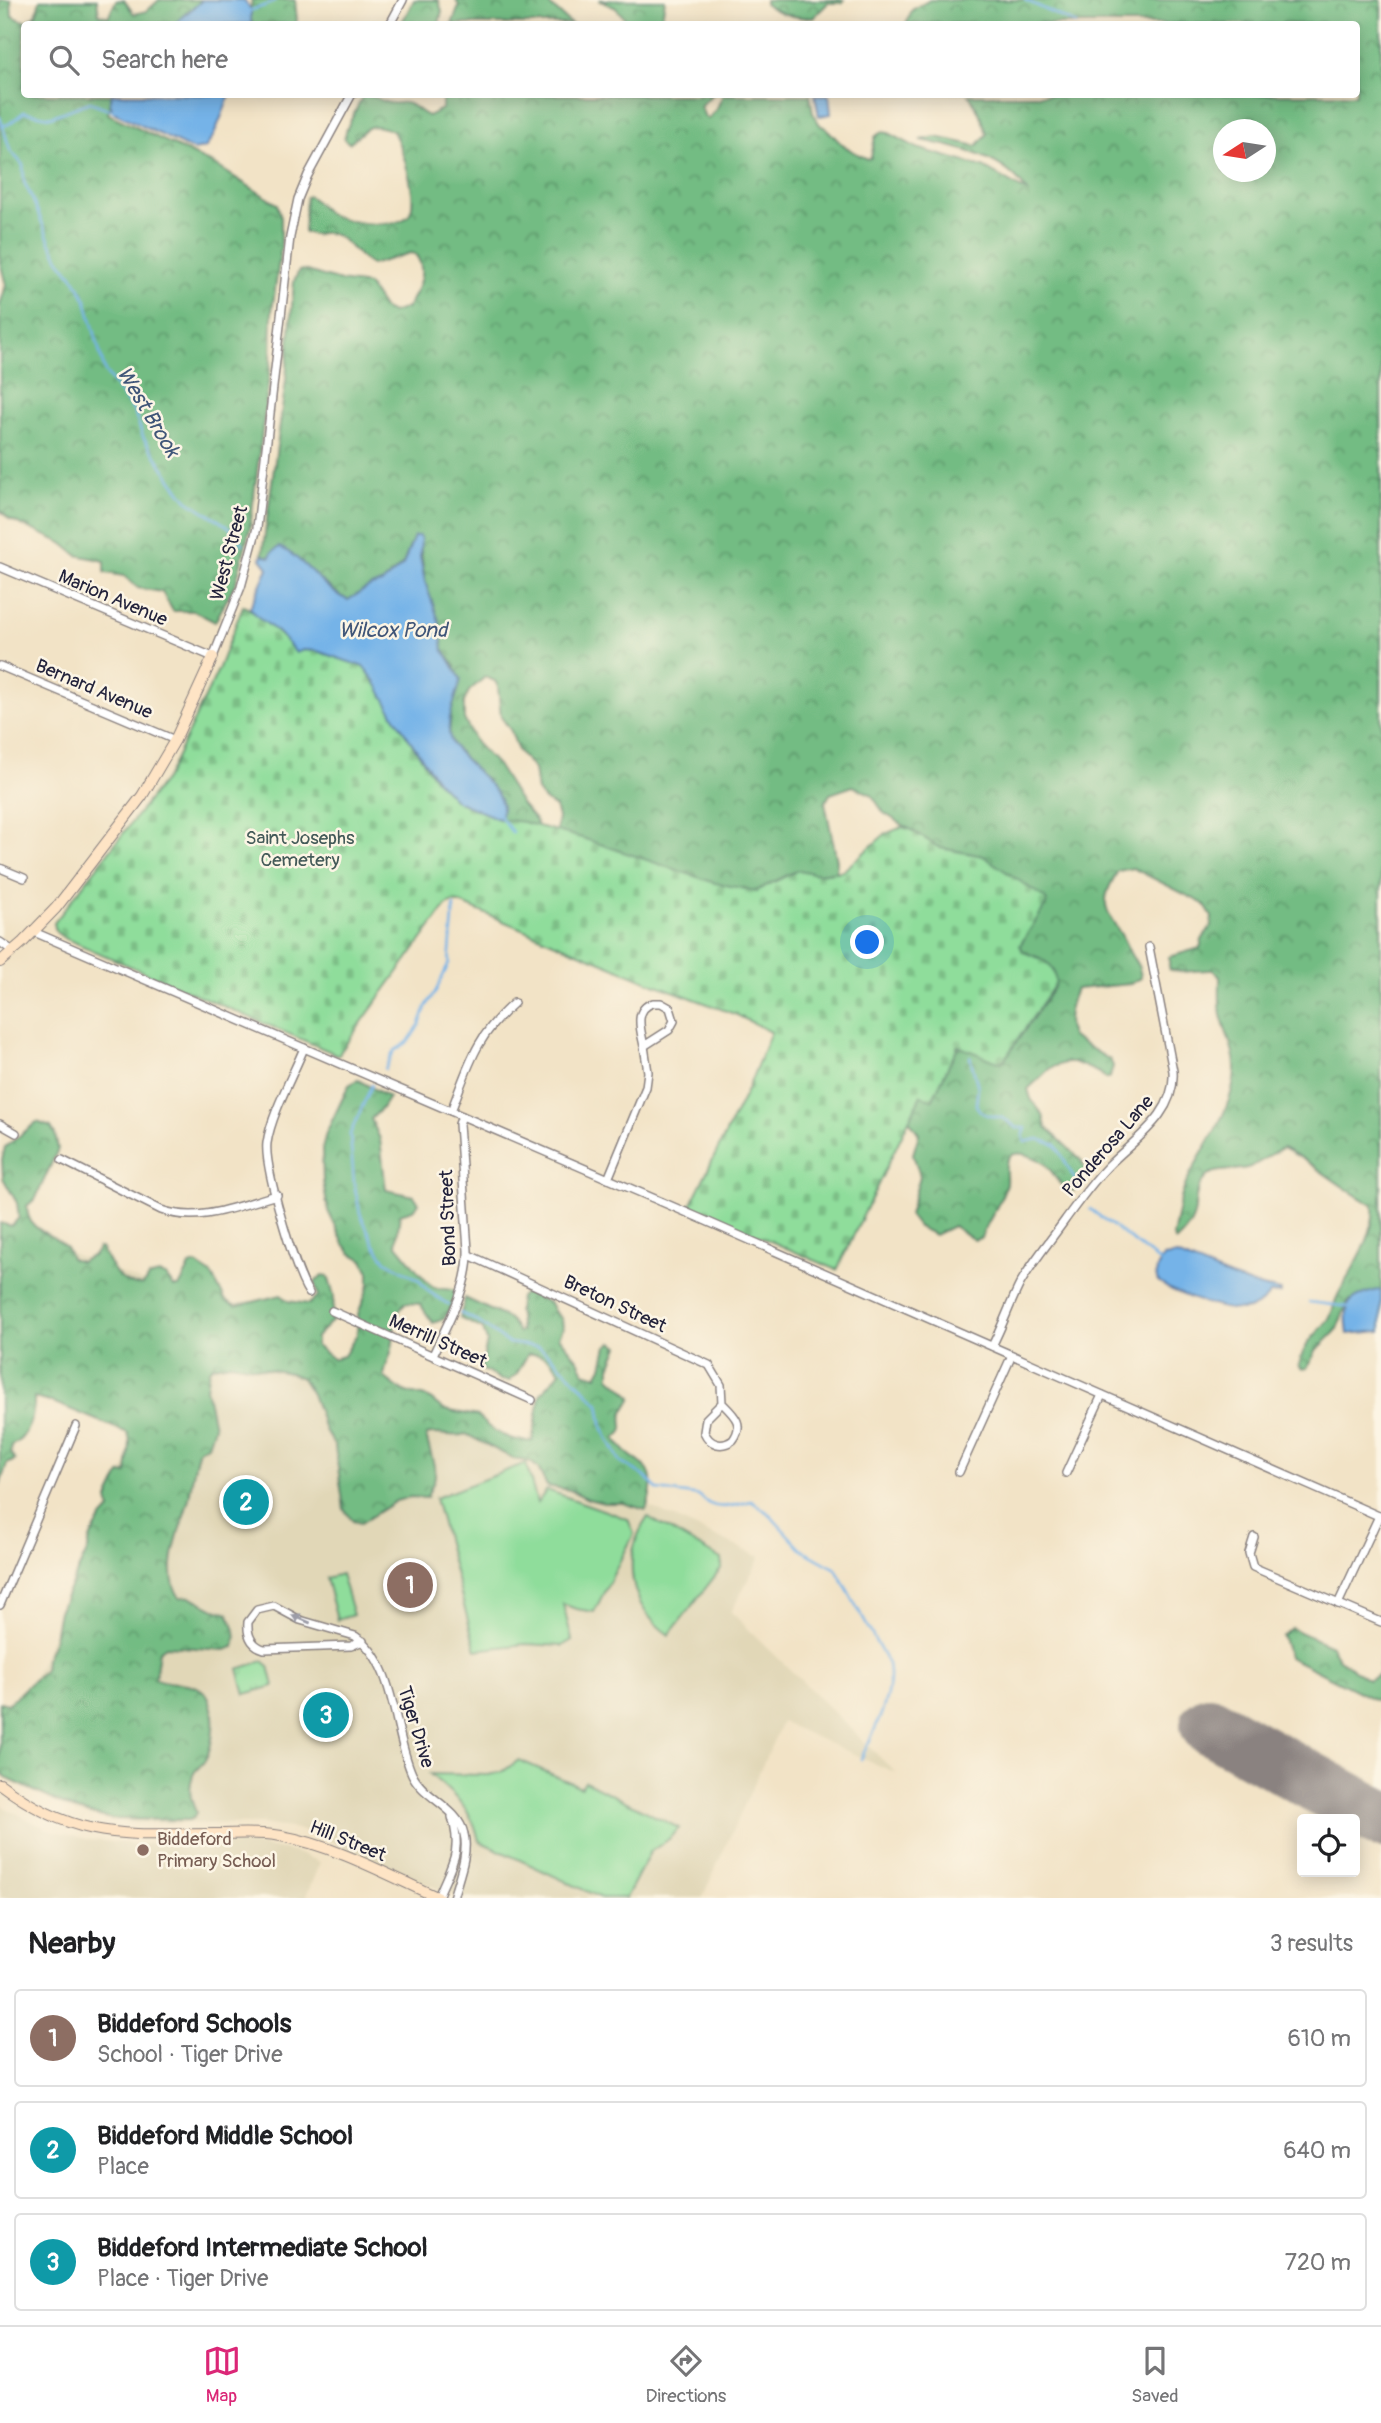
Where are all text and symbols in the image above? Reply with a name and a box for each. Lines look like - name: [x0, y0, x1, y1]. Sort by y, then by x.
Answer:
- search box: [21, 21, 1360, 98]
- icon: search: [45, 41, 83, 79]
- text: Search here: [101, 44, 228, 76]
- north arrow: [1213, 119, 1276, 182]
- water label: West Brook: [110, 362, 187, 464]
- street label: West Street: [205, 503, 253, 603]
- street label: Marion Avenue: [55, 564, 172, 632]
- water label: Wilcox Pond: [339, 617, 450, 644]
- street label: Bernard Avenue: [32, 654, 157, 725]
- park label: Saint Josephs Cemetery: [246, 826, 355, 872]
- your location: [850, 925, 884, 959]
- street label: Ponderosa Lane: [1057, 1090, 1159, 1202]
- street label: Bond Street: [434, 1169, 462, 1267]
- street label: Breton Street: [560, 1270, 670, 1338]
- street label: Merrill Street: [385, 1309, 491, 1373]
- pin: 2: [223, 1476, 269, 1528]
- pin: 1: [387, 1559, 433, 1611]
- one-way arrow: [290, 1613, 311, 1624]
- street label: Tiger Drive: [392, 1683, 440, 1771]
- pin: 3: [303, 1689, 349, 1741]
- map controls: [1297, 1814, 1360, 1877]
- button: locate: [1297, 1814, 1360, 1877]
- street label: Hill Street: [306, 1815, 390, 1867]
- place label: Biddeford Primary School: [157, 1827, 276, 1873]
- marker: Biddeford Primary School: [135, 1842, 151, 1858]
- text: Nearby: [28, 1925, 115, 1962]
- text: 3 results: [1270, 1929, 1353, 1958]
- text: Biddeford Schools: [97, 2008, 291, 2040]
- text: 1: [49, 2024, 58, 2053]
- text: 610 m: [1287, 2024, 1351, 2053]
- text: School · Tiger Drive: [97, 2040, 283, 2069]
- text: Biddeford Middle School: [97, 2120, 353, 2152]
- text: 2: [47, 2136, 59, 2165]
- text: 640 m: [1283, 2136, 1351, 2165]
- text: Place: [97, 2152, 149, 2181]
- text: Biddeford Intermediate School: [97, 2232, 428, 2264]
- text: 3: [47, 2248, 59, 2277]
- text: 720 m: [1285, 2248, 1351, 2277]
- text: Place · Tiger Drive: [97, 2264, 268, 2293]
- tab: Map: [203, 2342, 241, 2408]
- tab: Directions: [646, 2342, 726, 2408]
- tab: Saved: [1131, 2342, 1178, 2408]

